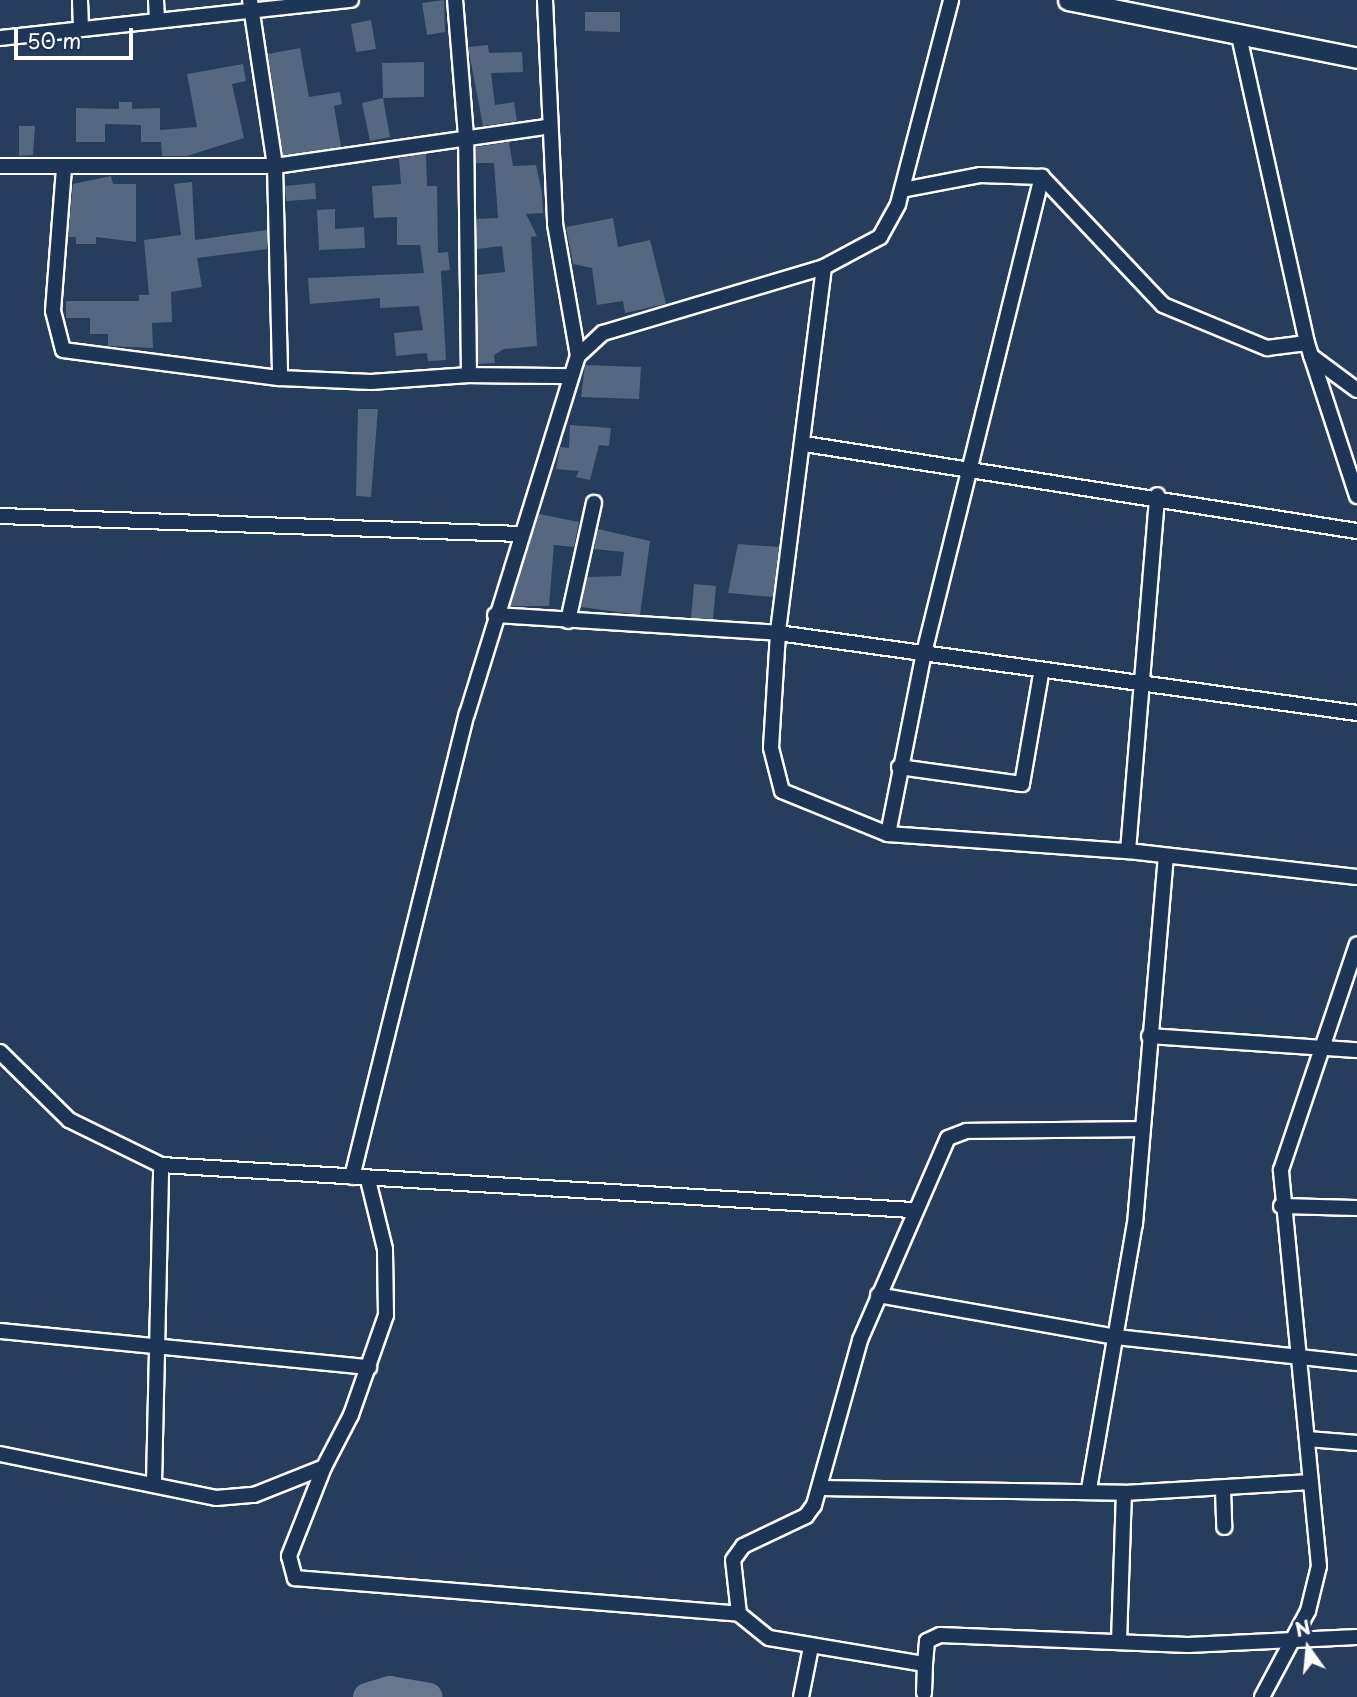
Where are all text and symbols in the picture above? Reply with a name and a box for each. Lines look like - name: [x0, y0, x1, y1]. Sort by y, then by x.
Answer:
- scale bar: [18, 14, 136, 58]
- text: 50 m: [27, 24, 81, 56]
- text: N: [1292, 1612, 1313, 1643]
- north arrow: [1273, 1613, 1343, 1683]

